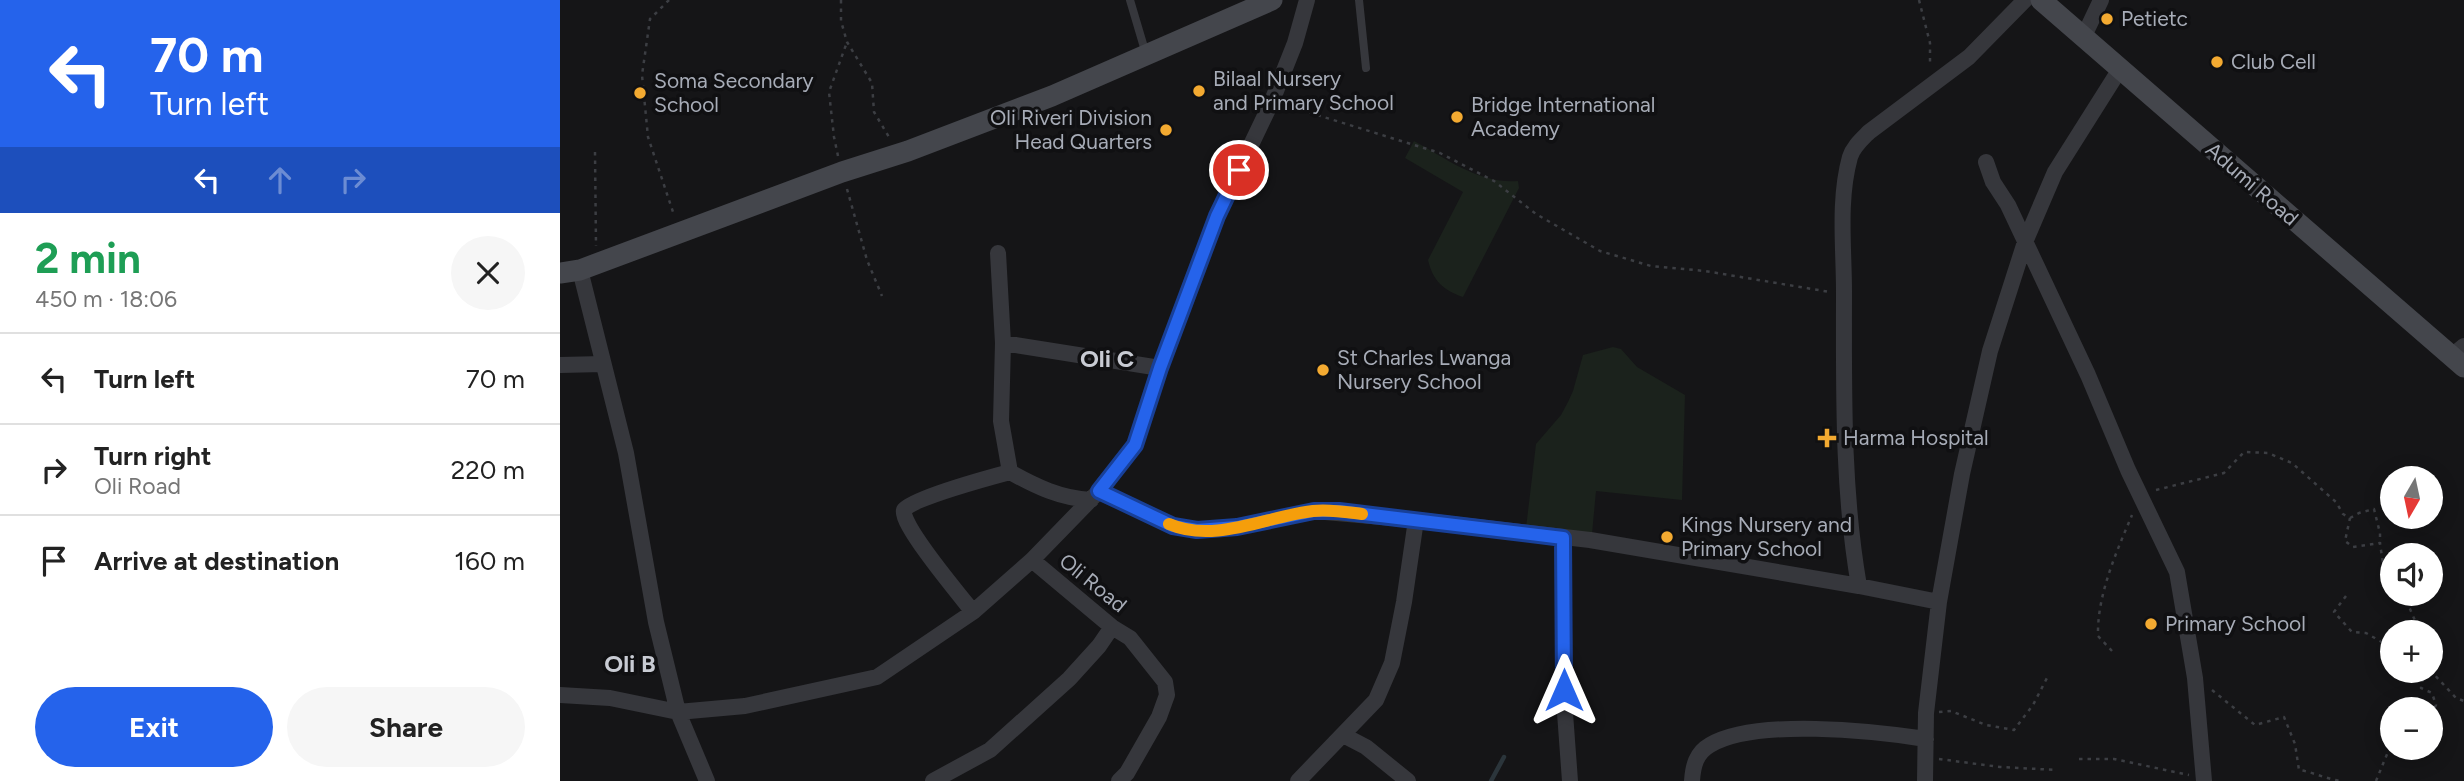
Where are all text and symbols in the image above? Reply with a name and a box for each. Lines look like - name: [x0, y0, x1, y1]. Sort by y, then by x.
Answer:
- place label: Petietc: [2121, 6, 2188, 31]
- marker: Petietc: [2099, 11, 2115, 27]
- text: 70 m: [150, 25, 263, 84]
- icon: left: [35, 28, 126, 119]
- place label: Club Cell: [2231, 49, 2316, 74]
- marker: Club Cell: [2209, 54, 2225, 70]
- place label: Bilaal Nursery and Primary School: [1213, 66, 1394, 115]
- place label: Soma Secondary School: [654, 68, 814, 117]
- marker: Bilaal Nursery and Primary School: [1191, 83, 1207, 99]
- text: Turn left: [150, 85, 269, 123]
- marker: Soma Secondary School: [632, 85, 648, 101]
- place label: Bridge International Academy: [1471, 92, 1655, 141]
- place label: Oli Riveri Division Head Quarters: [990, 105, 1152, 154]
- marker: Bridge International Academy: [1449, 109, 1465, 125]
- marker: Oli Riveri Division Head Quarters: [1158, 122, 1174, 138]
- street label: Adumi Road: [2201, 137, 2304, 231]
- pin: [1209, 140, 1269, 200]
- icon: arrive: [1220, 151, 1258, 189]
- icon: left: [188, 161, 226, 199]
- icon: ahead: [261, 161, 299, 199]
- icon: right: [334, 161, 372, 199]
- text: 2 min: [35, 233, 141, 284]
- button: close: [451, 236, 525, 310]
- text: 450 m · 18:06: [35, 285, 177, 313]
- district label: Oli C: [1080, 344, 1134, 373]
- place label: St Charles Lwanga Nursery School: [1337, 345, 1511, 394]
- icon: left: [35, 360, 73, 398]
- marker: St Charles Lwanga Nursery School: [1315, 362, 1331, 378]
- text: Turn left: [94, 363, 195, 395]
- text: 70 m: [466, 363, 525, 395]
- place label: Harma Hospital: [1843, 425, 1989, 450]
- marker: Harma Hospital: [1817, 428, 1837, 448]
- text: Turn right: [94, 440, 211, 472]
- icon: right: [35, 451, 73, 489]
- text: 220 m: [451, 454, 525, 486]
- north arrow: [2380, 466, 2443, 528]
- map controls: [2380, 466, 2443, 760]
- text: Oli Road: [94, 472, 181, 500]
- place label: Kings Nursery and Primary School: [1681, 512, 1852, 561]
- marker: Kings Nursery and Primary School: [1659, 529, 1675, 545]
- icon: arrive: [35, 542, 73, 580]
- button: sound: [2380, 543, 2443, 606]
- text: Arrive at destination: [94, 545, 339, 577]
- text: 160 m: [454, 545, 525, 577]
- street label: Oli Road: [1055, 548, 1132, 617]
- place label: Primary School: [2165, 611, 2306, 636]
- marker: Primary School: [2143, 616, 2159, 632]
- button: +: [2380, 620, 2443, 683]
- district label: Oli B: [604, 649, 656, 678]
- position arrow: [1527, 653, 1601, 727]
- button: Exit: [35, 687, 273, 767]
- button: Share: [287, 687, 525, 767]
- button: −: [2380, 697, 2443, 760]

